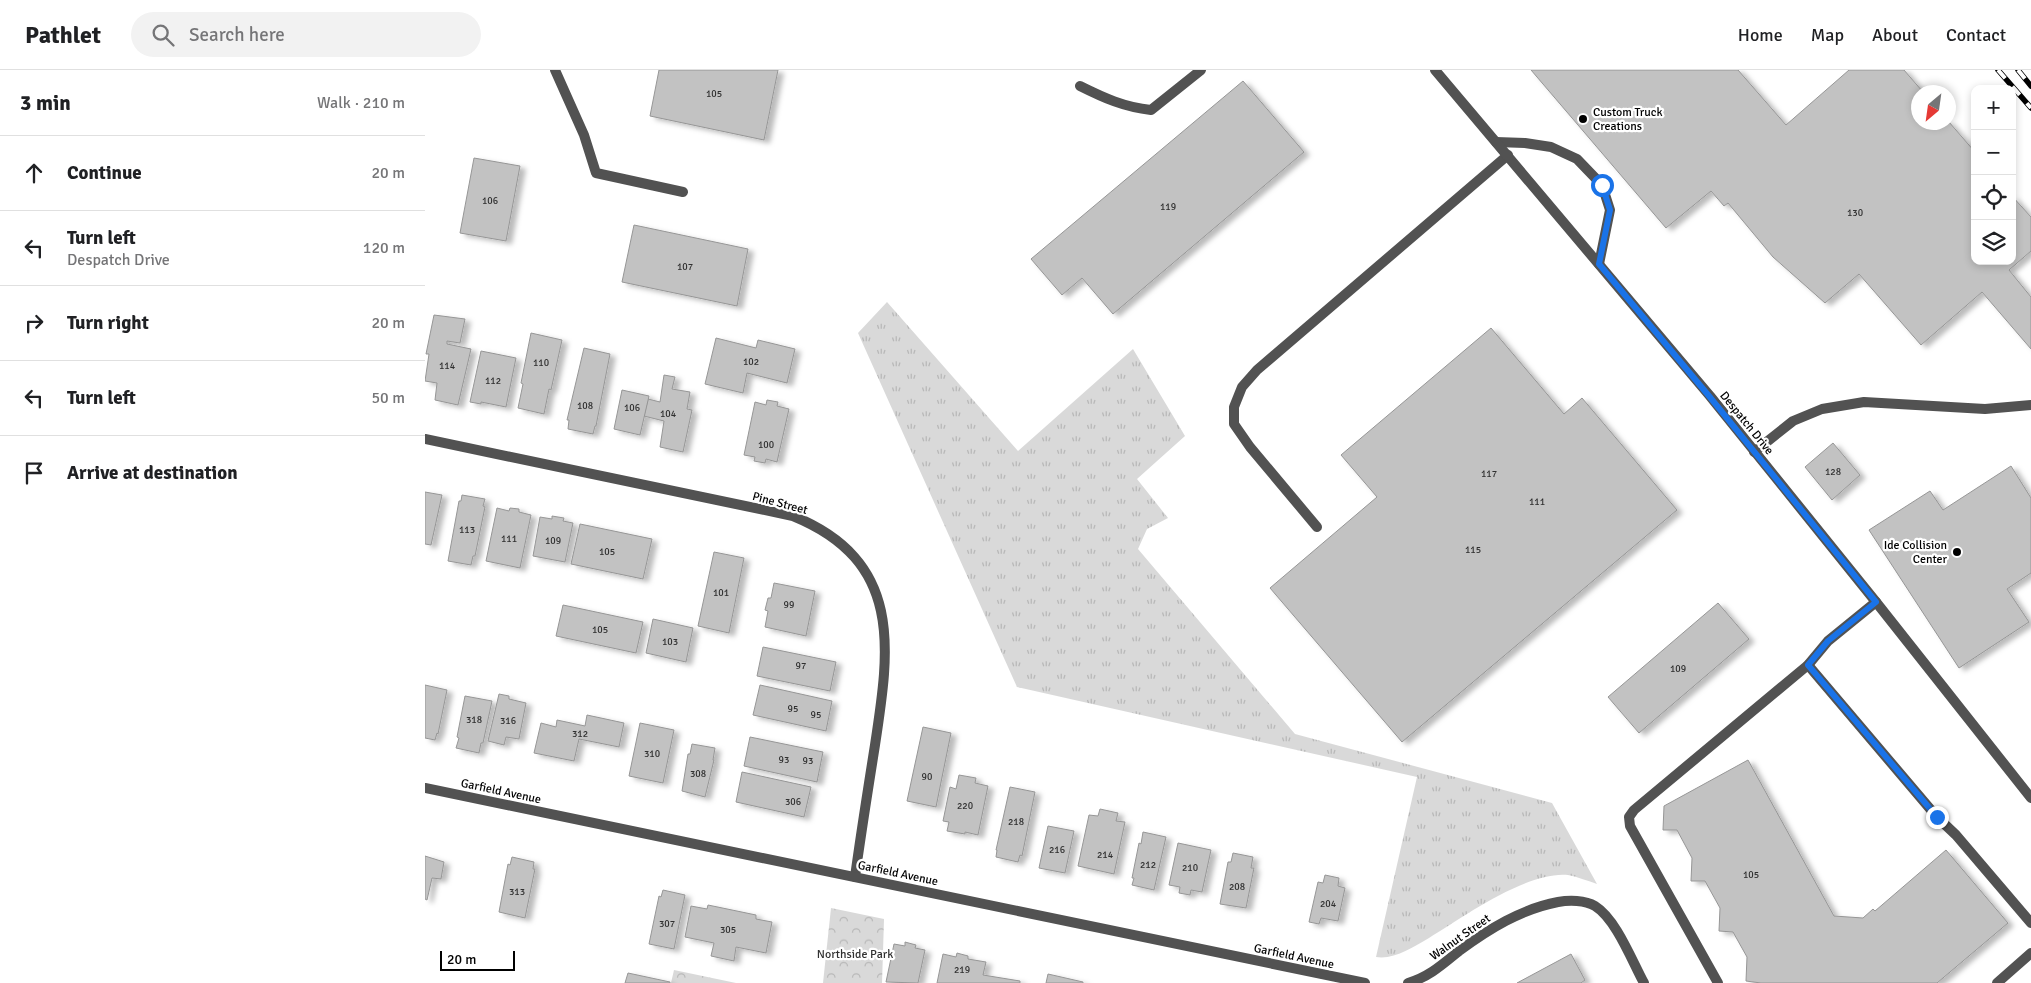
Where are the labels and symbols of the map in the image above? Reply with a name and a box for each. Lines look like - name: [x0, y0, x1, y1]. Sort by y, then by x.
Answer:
- north arrow: [1911, 85, 1956, 130]
- house number: 105: [706, 88, 722, 100]
- place label: Custom Truck Creations: [1593, 105, 1662, 134]
- marker: Custom Truck Creations: [1577, 113, 1589, 125]
- route start: [1591, 174, 1614, 197]
- house number: 106: [482, 195, 498, 207]
- house number: 119: [1160, 201, 1176, 213]
- house number: 130: [1847, 207, 1863, 219]
- house number: 107: [677, 261, 693, 273]
- house number: 102: [743, 356, 759, 368]
- house number: 110: [533, 357, 549, 369]
- house number: 114: [439, 360, 456, 372]
- house number: 112: [485, 375, 501, 387]
- street label: Despatch Drive: [1717, 389, 1777, 458]
- house number: 108: [577, 400, 593, 412]
- house number: 106: [624, 402, 640, 414]
- house number: 104: [660, 408, 677, 420]
- house number: 100: [758, 439, 774, 451]
- house number: 128: [1825, 466, 1841, 478]
- house number: 117: [1481, 468, 1497, 480]
- street label: Pine Street: [751, 489, 809, 518]
- house number: 111: [1529, 496, 1545, 508]
- house number: 113: [459, 524, 475, 536]
- house number: 111: [501, 533, 517, 545]
- house number: 109: [545, 535, 561, 547]
- place label: Ide Collision Center: [1884, 538, 1948, 567]
- house number: 115: [1465, 544, 1481, 556]
- house number: 105: [599, 546, 615, 558]
- marker: Ide Collision Center: [1951, 546, 1963, 558]
- house number: 101: [713, 587, 729, 599]
- house number: 99: [784, 599, 794, 611]
- house number: 105: [592, 624, 608, 636]
- house number: 103: [662, 636, 678, 648]
- house number: 97: [796, 660, 806, 672]
- house number: 109: [1670, 663, 1686, 675]
- house number: 95: [788, 703, 798, 715]
- house number: 95: [811, 709, 821, 721]
- house number: 318: [466, 714, 482, 726]
- house number: 316: [500, 715, 516, 727]
- house number: 312: [572, 728, 588, 740]
- house number: 310: [644, 748, 660, 760]
- house number: 93: [779, 754, 789, 766]
- house number: 93: [803, 755, 813, 767]
- house number: 308: [690, 768, 706, 780]
- house number: 90: [922, 771, 932, 783]
- street label: Garfield Avenue: [459, 776, 542, 807]
- house number: 306: [785, 796, 801, 808]
- house number: 220: [957, 800, 973, 812]
- route end: [1926, 806, 1949, 829]
- house number: 218: [1008, 816, 1024, 828]
- house number: 216: [1049, 844, 1065, 856]
- house number: 214: [1097, 849, 1114, 861]
- street label: Garfield Avenue: [856, 858, 939, 889]
- house number: 212: [1140, 859, 1156, 871]
- house number: 210: [1182, 862, 1198, 874]
- house number: 105: [1743, 869, 1759, 881]
- house number: 208: [1229, 881, 1245, 893]
- house number: 313: [509, 886, 525, 898]
- house number: 204: [1320, 898, 1337, 910]
- street label: Walnut Street: [1427, 911, 1494, 964]
- house number: 307: [659, 918, 675, 930]
- house number: 305: [720, 924, 736, 936]
- street label: Garfield Avenue: [1252, 941, 1335, 972]
- park label: Northside Park: [817, 947, 893, 962]
- scale bar: [440, 948, 515, 971]
- house number: 219: [954, 964, 970, 976]

